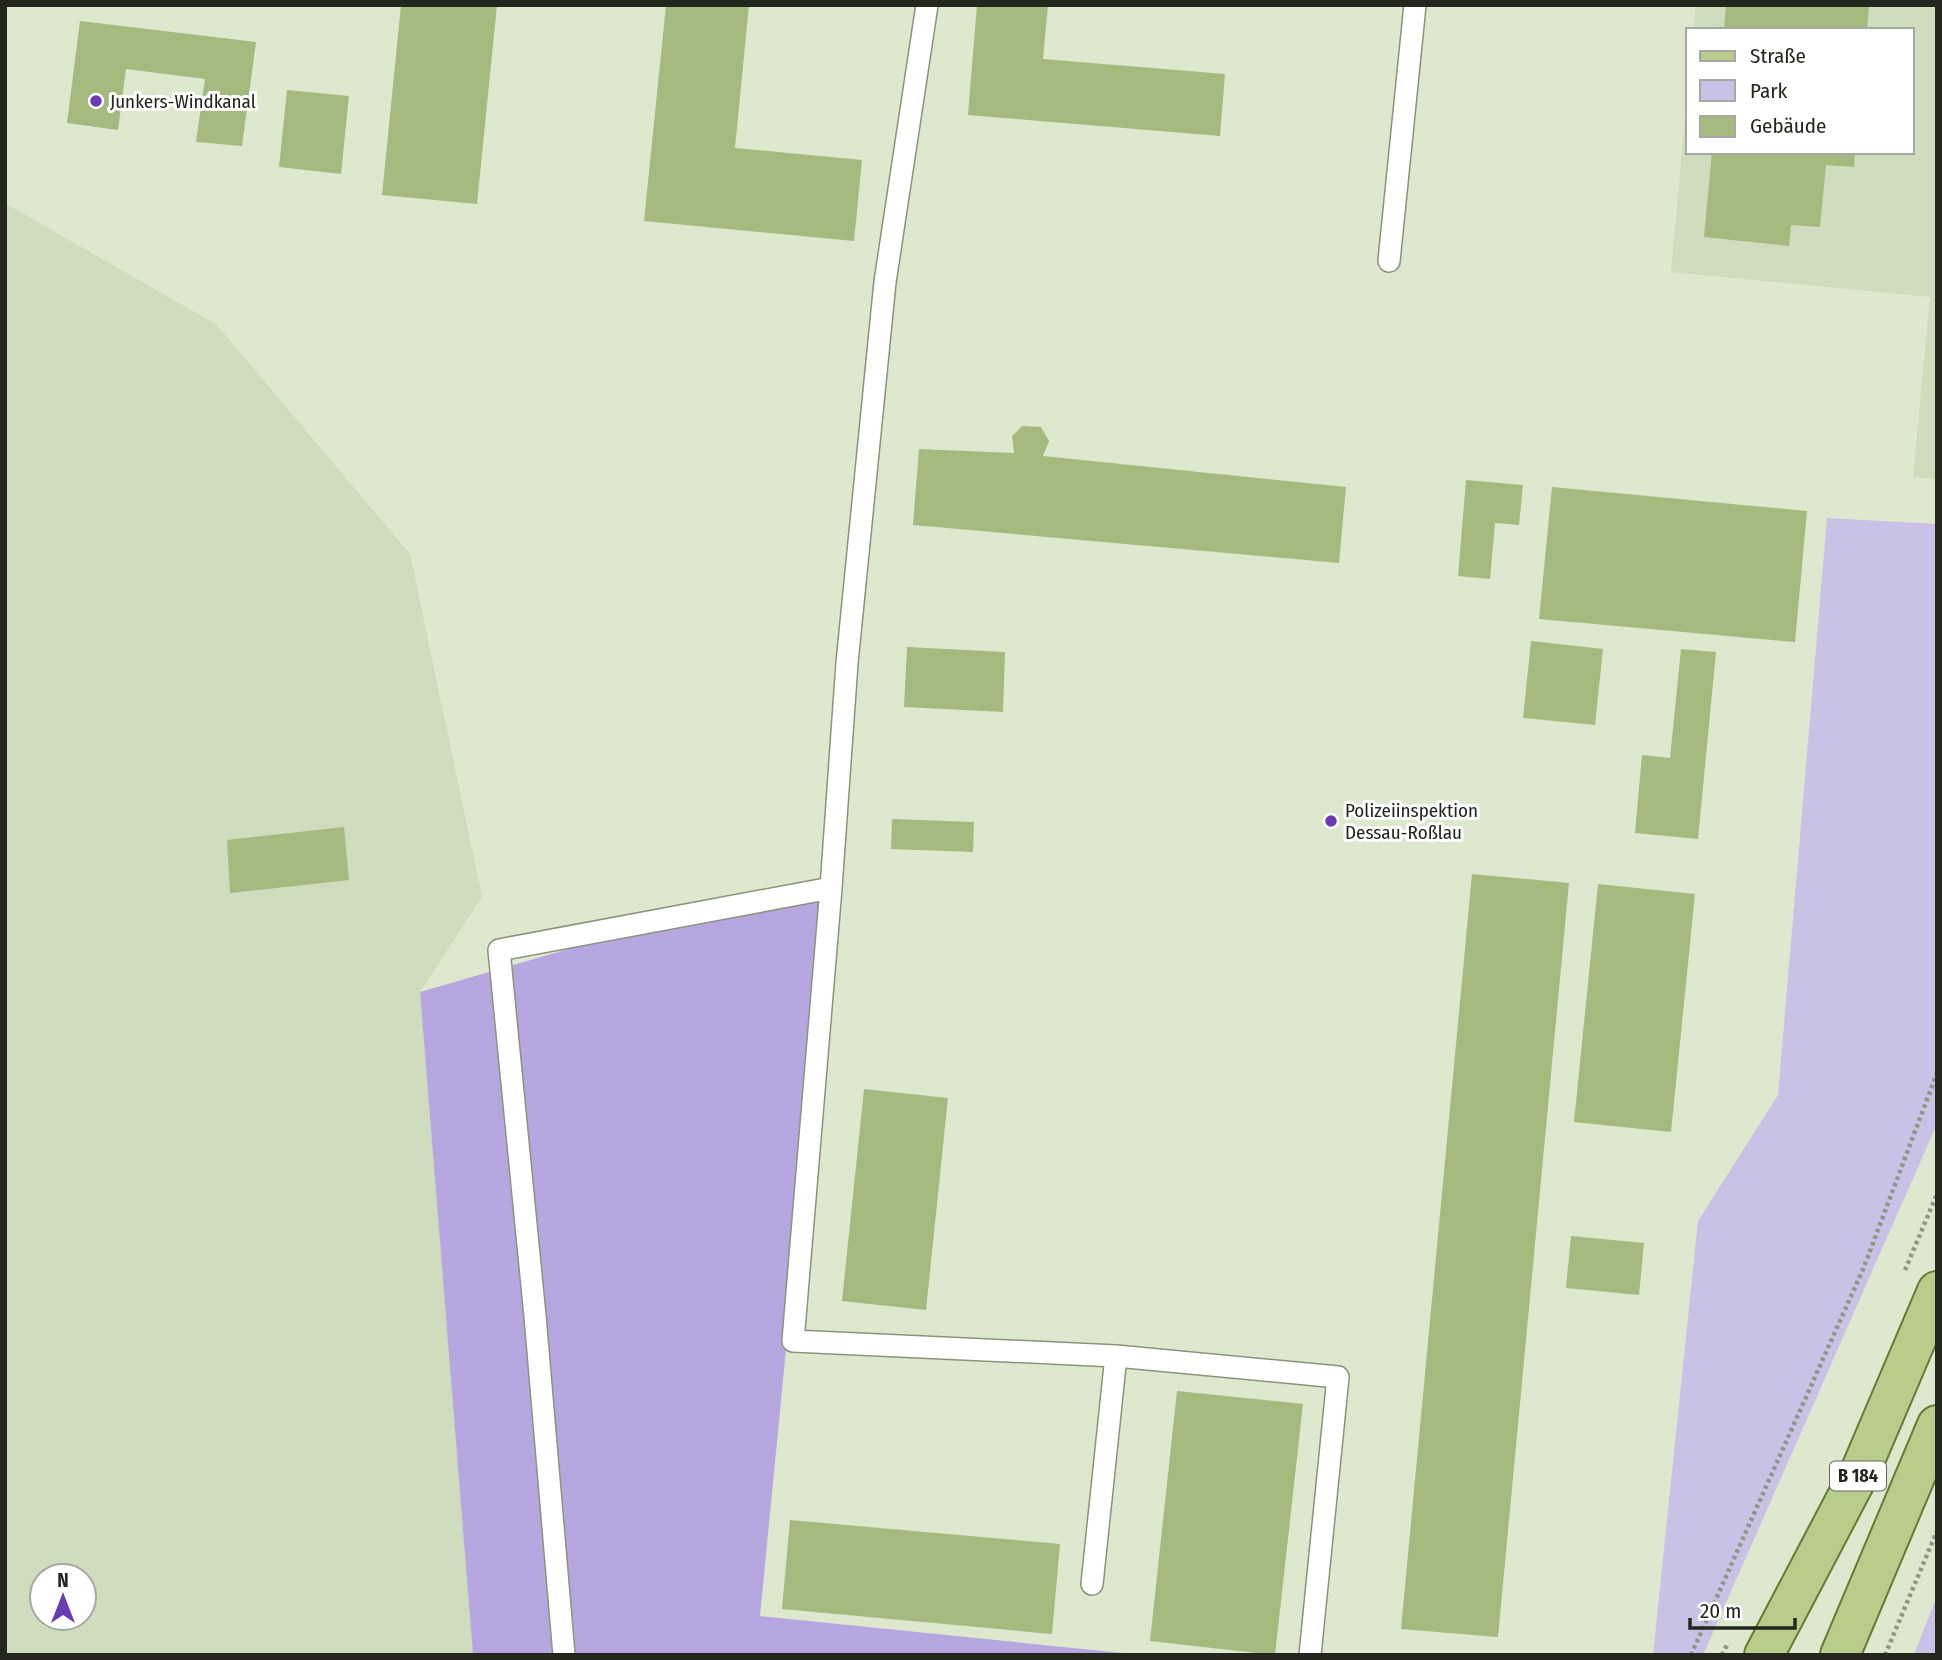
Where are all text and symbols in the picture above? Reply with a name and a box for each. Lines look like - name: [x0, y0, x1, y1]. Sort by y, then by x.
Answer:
- legend: [1686, 28, 1914, 154]
- text: Straße: [1750, 43, 1806, 69]
- text: Park: [1750, 78, 1788, 104]
- place label: Junkers-Windkanal: [110, 90, 256, 113]
- marker: Junkers-Windkanal: [88, 93, 104, 109]
- text: Gebäude: [1750, 113, 1826, 139]
- place label: Polizeiinspektion Dessau-Roßlau: [1345, 799, 1478, 844]
- marker: Polizeiinspektion Dessau-Roßlau: [1323, 813, 1339, 829]
- road number: B 184: [1830, 1462, 1886, 1490]
- north arrow: [28, 1562, 98, 1632]
- text: N: [57, 1569, 69, 1592]
- scale bar: [1690, 1586, 1795, 1630]
- text: 20 m: [1700, 1598, 1741, 1624]

